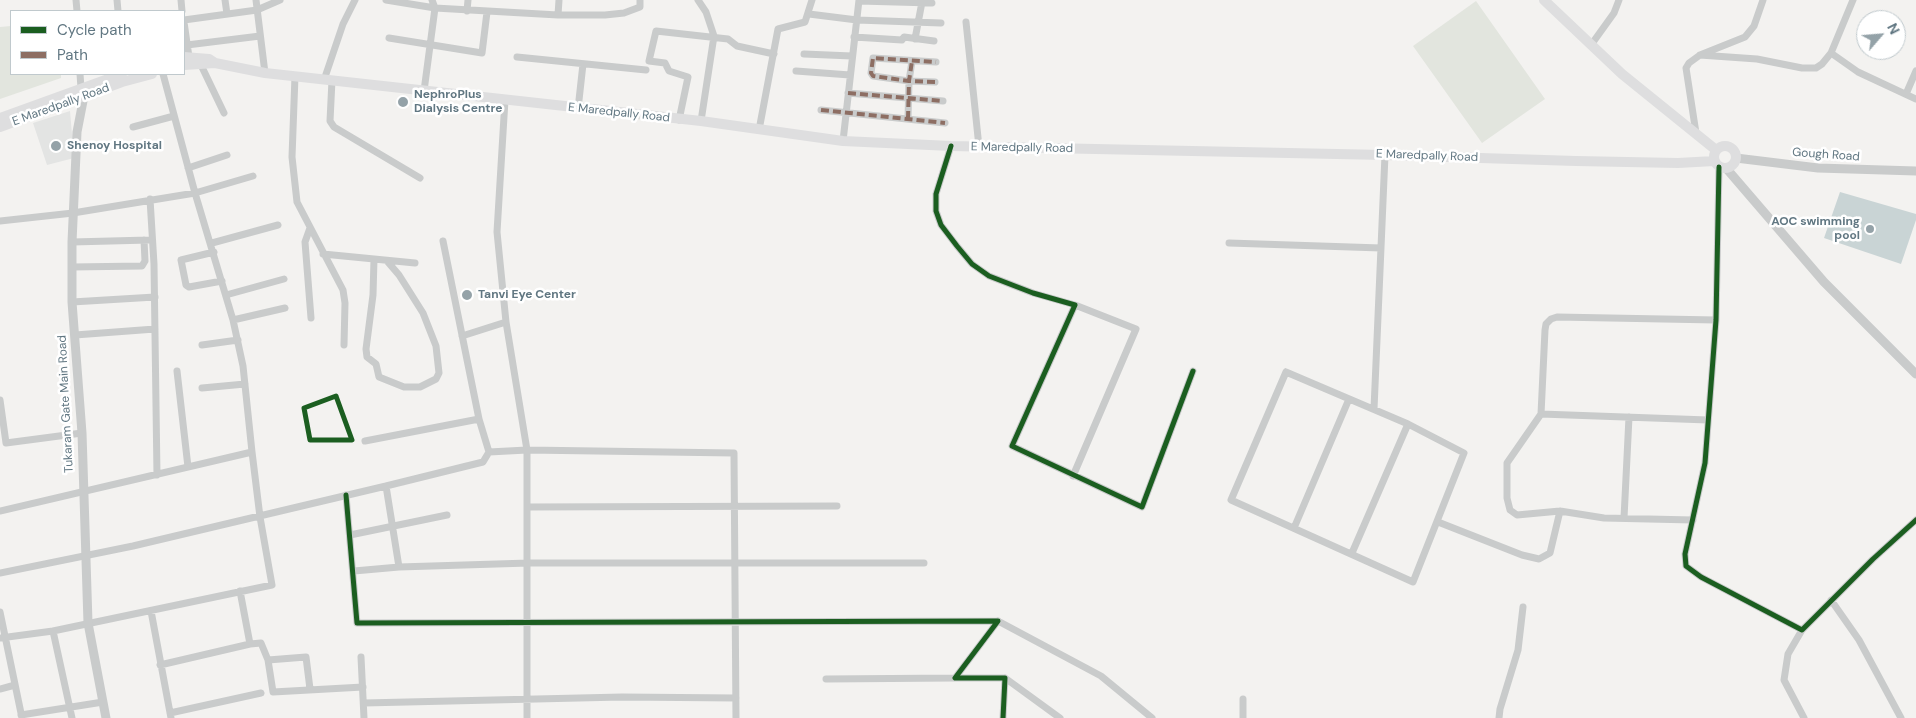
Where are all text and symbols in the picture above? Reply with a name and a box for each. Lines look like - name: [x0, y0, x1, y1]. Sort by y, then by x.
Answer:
- legend: [10, 10, 185, 75]
- north arrow: [1856, 10, 1906, 60]
- text: Cycle path: [57, 20, 132, 40]
- text: N: [1883, 20, 1904, 37]
- text: Path: [57, 45, 88, 65]
- street label: E Maredpally Road: [10, 81, 112, 129]
- place label: NephroPlus Dialysis Centre: [414, 88, 503, 116]
- marker: NephroPlus Dialysis Centre: [396, 95, 410, 109]
- street label: E Maredpally Road: [567, 100, 671, 126]
- marker: Shenoy Hospital: [49, 139, 63, 153]
- place label: Shenoy Hospital: [67, 139, 162, 153]
- street label: E Maredpally Road: [971, 140, 1073, 156]
- street label: Gough Road: [1792, 145, 1860, 165]
- street label: E Maredpally Road: [1376, 147, 1478, 165]
- place label: AOC swimming pool: [1771, 215, 1860, 243]
- marker: AOC swimming pool: [1864, 223, 1876, 235]
- marker: Tanvi Eye Center: [460, 288, 474, 302]
- place label: Tanvi Eye Center: [478, 288, 576, 302]
- street label: Tukaram Gate Main Road: [55, 335, 77, 473]

